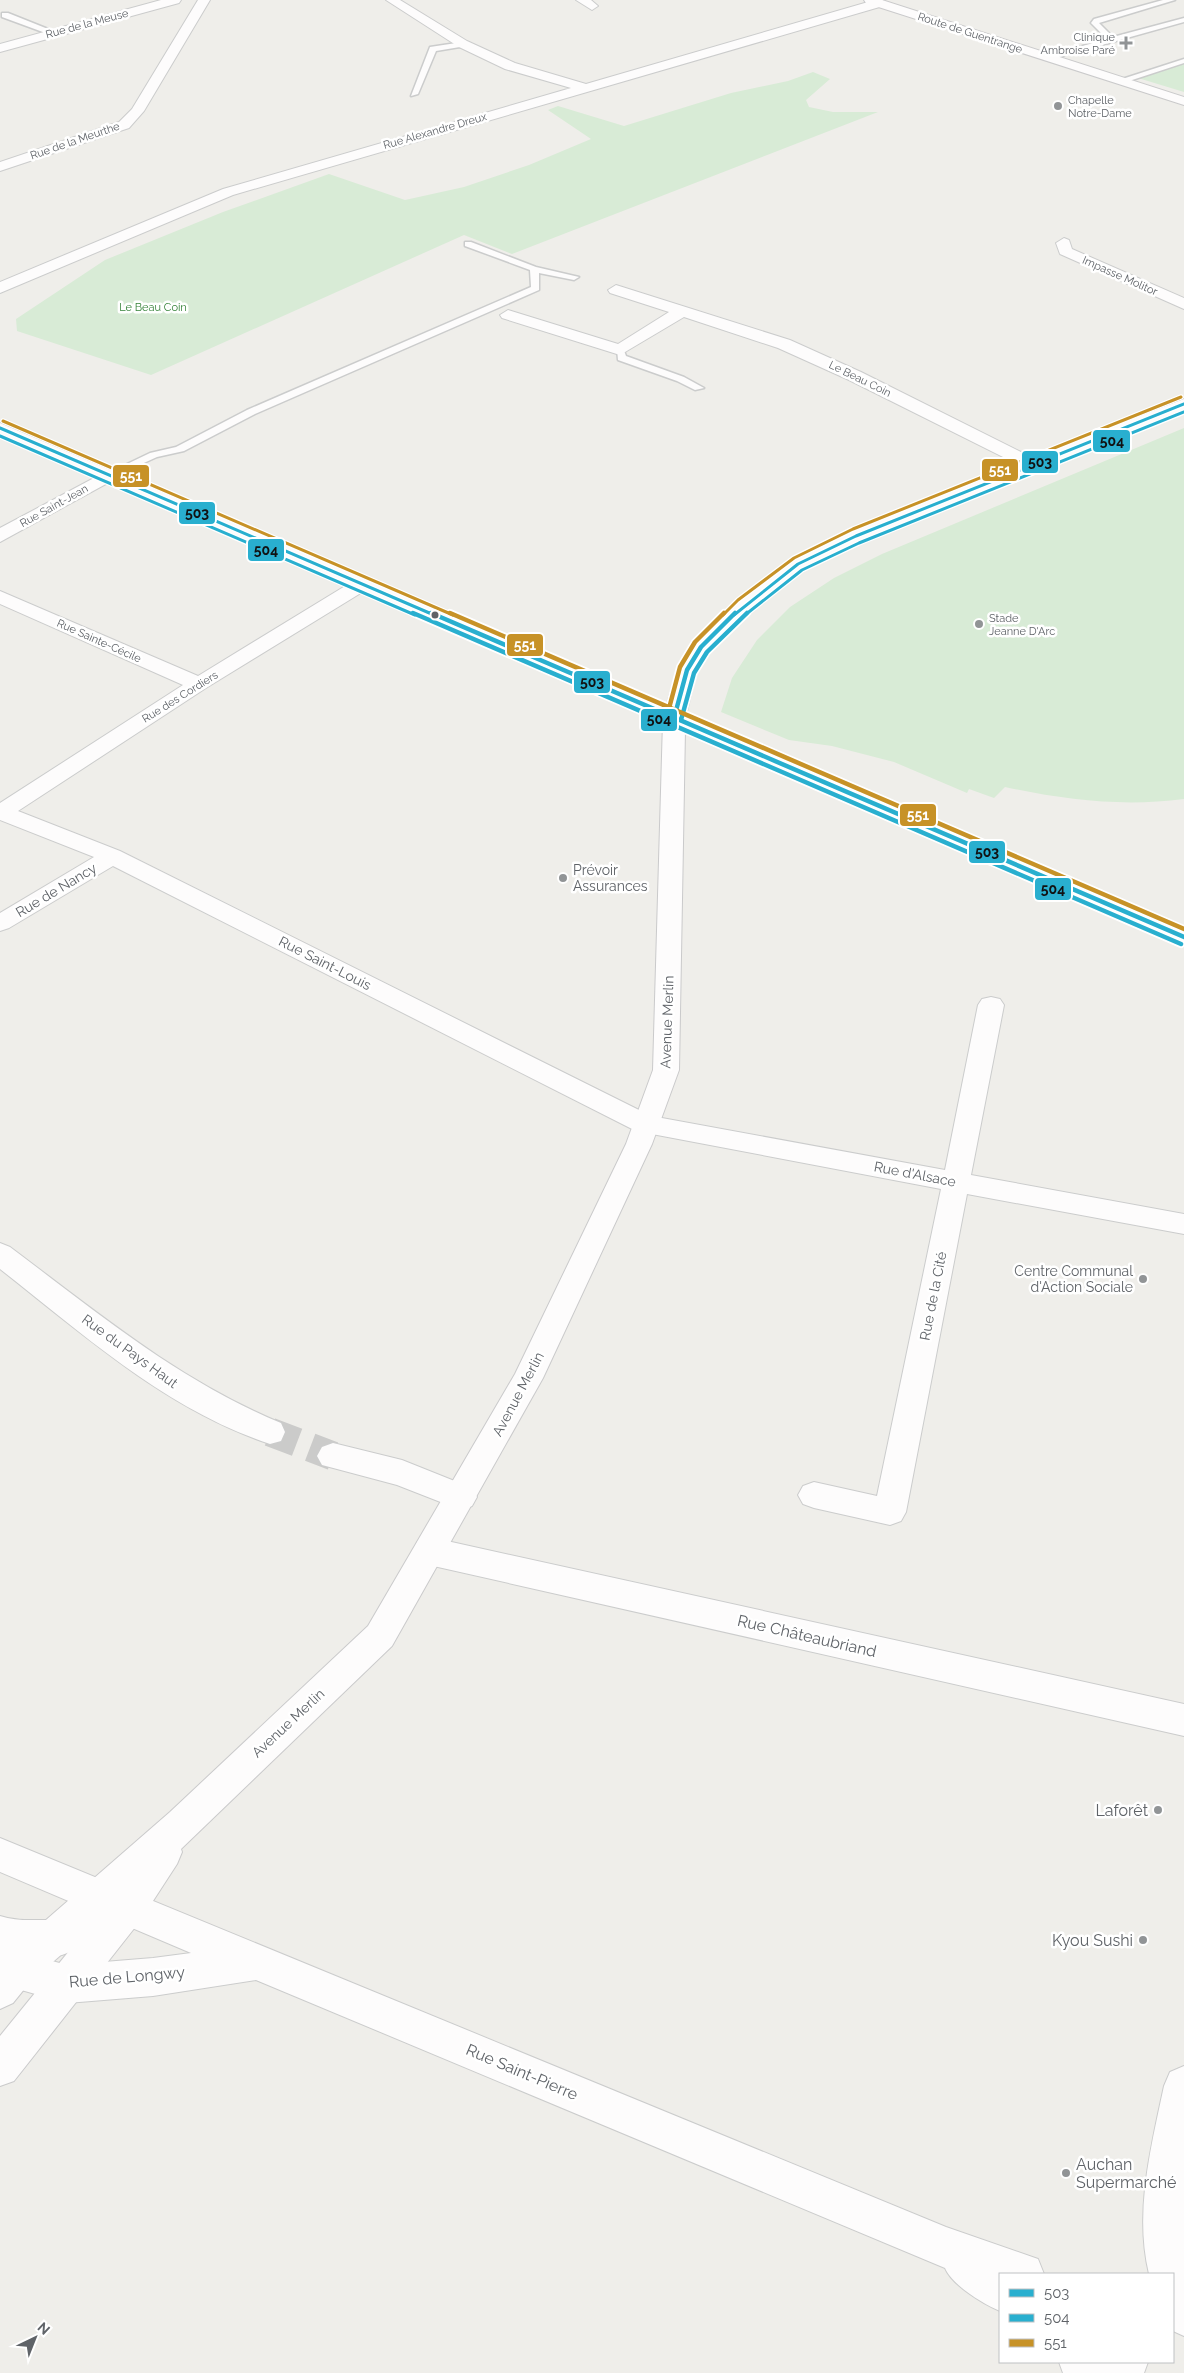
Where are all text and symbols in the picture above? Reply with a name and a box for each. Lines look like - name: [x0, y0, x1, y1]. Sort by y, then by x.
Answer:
- street label: Rue de la Meuse: [44, 7, 130, 41]
- street label: Route de Guentrange: [916, 10, 1025, 56]
- place label: Clinique Ambroise Paré: [1041, 31, 1116, 57]
- marker: Clinique Ambroise Paré: [1119, 36, 1133, 50]
- place label: Chapelle Notre-Dame: [1068, 94, 1132, 120]
- marker: Chapelle Notre-Dame: [1052, 100, 1064, 112]
- street label: Rue Alexandre Dreux: [382, 110, 489, 152]
- street label: Rue de la Meurthe: [29, 119, 122, 162]
- street label: Impasse Molitor: [1080, 254, 1160, 298]
- park label: Le Beau Coin: [119, 301, 187, 314]
- street label: Le Beau Coin: [827, 358, 893, 400]
- line badge: 504: [1092, 429, 1131, 453]
- text: 504: [1100, 433, 1124, 449]
- line badge: 503: [1021, 450, 1059, 474]
- text: 503: [1028, 454, 1052, 470]
- line badge: 551: [981, 458, 1019, 482]
- text: 551: [989, 462, 1011, 478]
- line badge: 551: [112, 464, 150, 488]
- text: 551: [120, 468, 142, 484]
- street label: Rue Saint-Jean: [18, 482, 90, 530]
- line badge: 503: [178, 501, 216, 525]
- text: 503: [185, 505, 209, 521]
- line badge: 504: [247, 538, 285, 562]
- text: 504: [254, 542, 278, 558]
- unlabelled marker: [430, 610, 440, 620]
- place label: Stade Jeanne D'Arc: [989, 612, 1055, 638]
- street label: Rue Sainte-Cécile: [55, 617, 144, 666]
- marker: Stade Jeanne D'Arc: [973, 618, 985, 630]
- line badge: 551: [506, 633, 544, 657]
- text: 551: [514, 637, 536, 653]
- street label: Rue des Cordiers: [140, 668, 220, 726]
- line badge: 503: [573, 670, 611, 694]
- text: 503: [580, 674, 604, 690]
- line badge: 504: [640, 708, 678, 732]
- text: 504: [647, 711, 671, 727]
- line badge: 551: [899, 803, 937, 827]
- text: 551: [907, 807, 929, 823]
- line badge: 503: [968, 840, 1006, 864]
- text: 503: [975, 844, 999, 860]
- street label: Rue de Nancy: [13, 859, 100, 920]
- place label: Prévoir Assurances: [573, 862, 648, 894]
- marker: Prévoir Assurances: [557, 872, 569, 884]
- line badge: 504: [1034, 877, 1072, 901]
- text: 504: [1041, 881, 1065, 897]
- street label: Rue Saint-Louis: [276, 933, 374, 993]
- street label: Avenue Merlin: [657, 975, 677, 1069]
- street label: Rue d'Alsace: [873, 1158, 957, 1190]
- street label: Rue de la Cité: [917, 1250, 949, 1342]
- place label: Centre Communal d'Action Sociale: [1014, 1263, 1133, 1295]
- marker: Centre Communal d'Action Sociale: [1137, 1273, 1149, 1285]
- street label: Rue du Pays Haut: [79, 1311, 181, 1391]
- street label: Avenue Merlin: [489, 1349, 547, 1439]
- street label: Rue Châteaubriand: [736, 1611, 878, 1661]
- street label: Avenue Merlin: [249, 1685, 327, 1761]
- place label: Laforêt: [1095, 1801, 1149, 1820]
- marker: Laforêt: [1152, 1804, 1164, 1816]
- place label: Kyou Sushi: [1052, 1931, 1133, 1950]
- marker: Kyou Sushi: [1137, 1934, 1149, 1946]
- street label: Rue de Longwy: [68, 1962, 186, 1992]
- street label: Rue Saint-Pierre: [463, 2040, 581, 2104]
- place label: Auchan Supermarché: [1076, 2155, 1176, 2192]
- marker: Auchan Supermarché: [1060, 2167, 1072, 2179]
- legend: [999, 2273, 1174, 2363]
- text: 503: [1044, 2284, 1069, 2302]
- text: 504: [1044, 2309, 1070, 2327]
- north arrow: [10, 2313, 60, 2363]
- text: N: [35, 2319, 53, 2338]
- text: 551: [1044, 2334, 1067, 2352]

